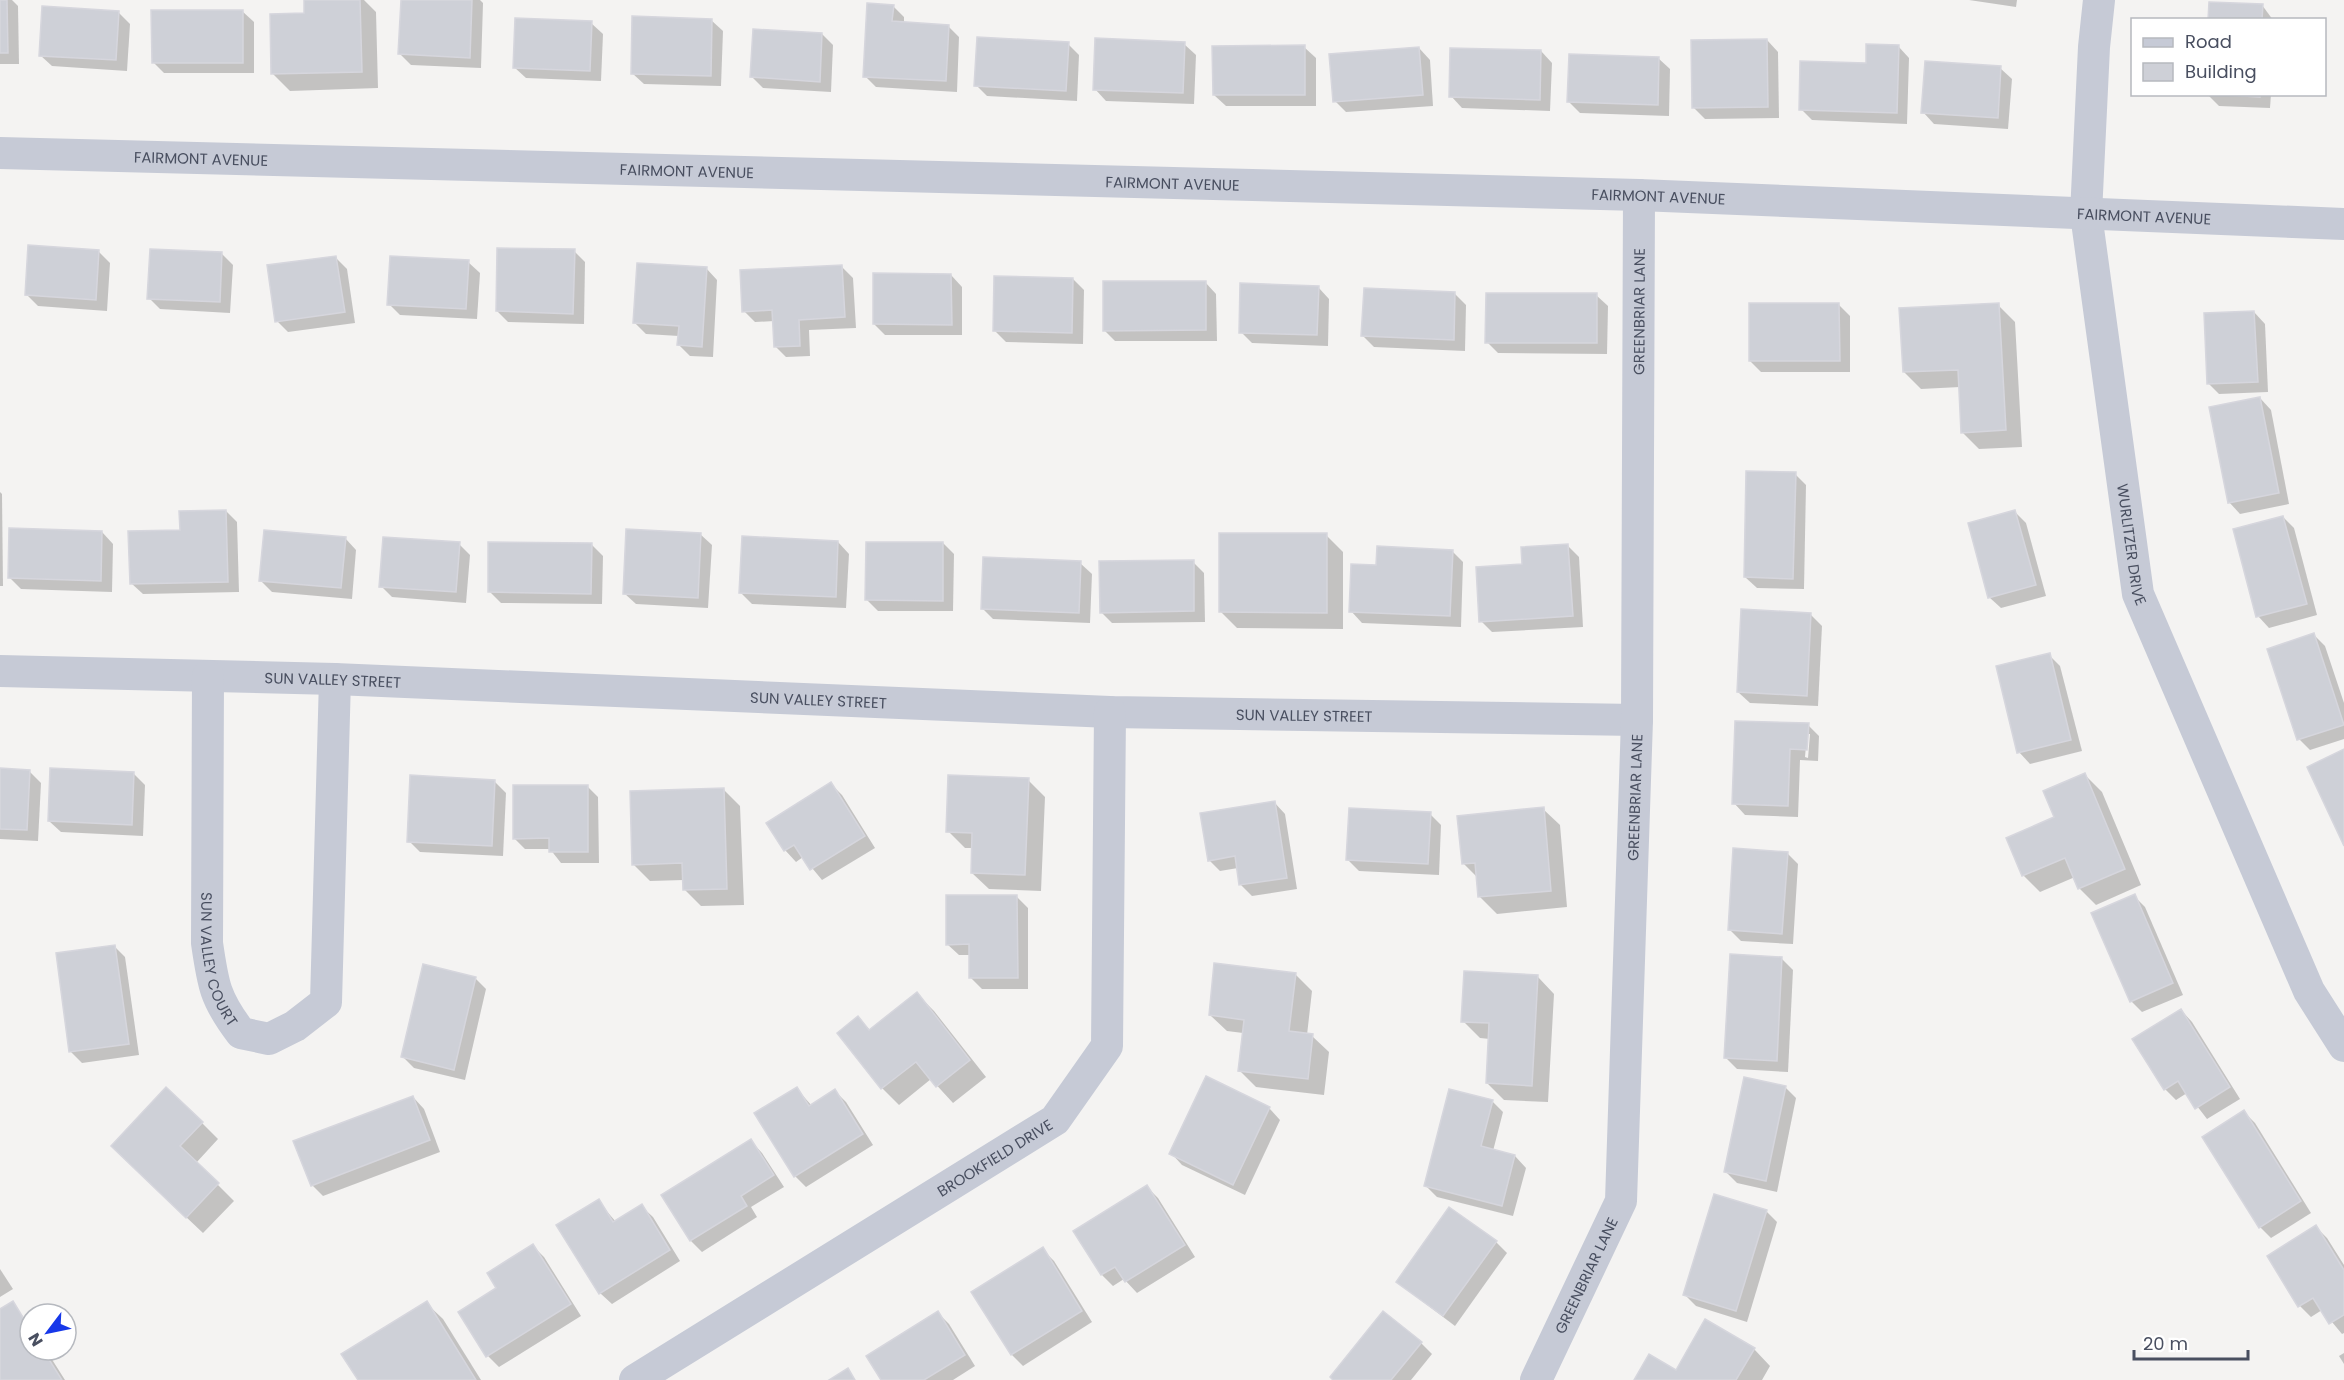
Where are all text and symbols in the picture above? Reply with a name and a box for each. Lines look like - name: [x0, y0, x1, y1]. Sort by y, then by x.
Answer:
- legend: [2131, 18, 2326, 96]
- text: Road: [2185, 29, 2232, 54]
- text: Building: [2185, 59, 2257, 84]
- street label: FAIRMONT AVENUE: [134, 146, 268, 170]
- street label: FAIRMONT AVENUE: [619, 158, 754, 183]
- street label: FAIRMONT AVENUE: [1105, 171, 1240, 195]
- street label: FAIRMONT AVENUE: [1591, 183, 1726, 209]
- street label: FAIRMONT AVENUE: [2077, 203, 2212, 229]
- street label: GREENBRIAR LANE: [1628, 248, 1649, 375]
- street label: WURLITZER DRIVE: [2113, 482, 2152, 608]
- street label: SUN VALLEY STREET: [264, 667, 402, 692]
- street label: SUN VALLEY STREET: [750, 686, 887, 713]
- street label: SUN VALLEY STREET: [1236, 703, 1373, 726]
- street label: GREENBRIAR LANE: [1622, 734, 1647, 861]
- street label: SUN VALLEY COURT: [196, 892, 243, 1030]
- street label: BROOKFIELD DRIVE: [933, 1114, 1056, 1201]
- street label: GREENBRIAR LANE: [1549, 1213, 1622, 1337]
- north arrow: [18, 1302, 78, 1362]
- scale bar: [2134, 1323, 2248, 1361]
- text: N: [23, 1328, 49, 1351]
- text: 20 m: [2143, 1331, 2188, 1356]

